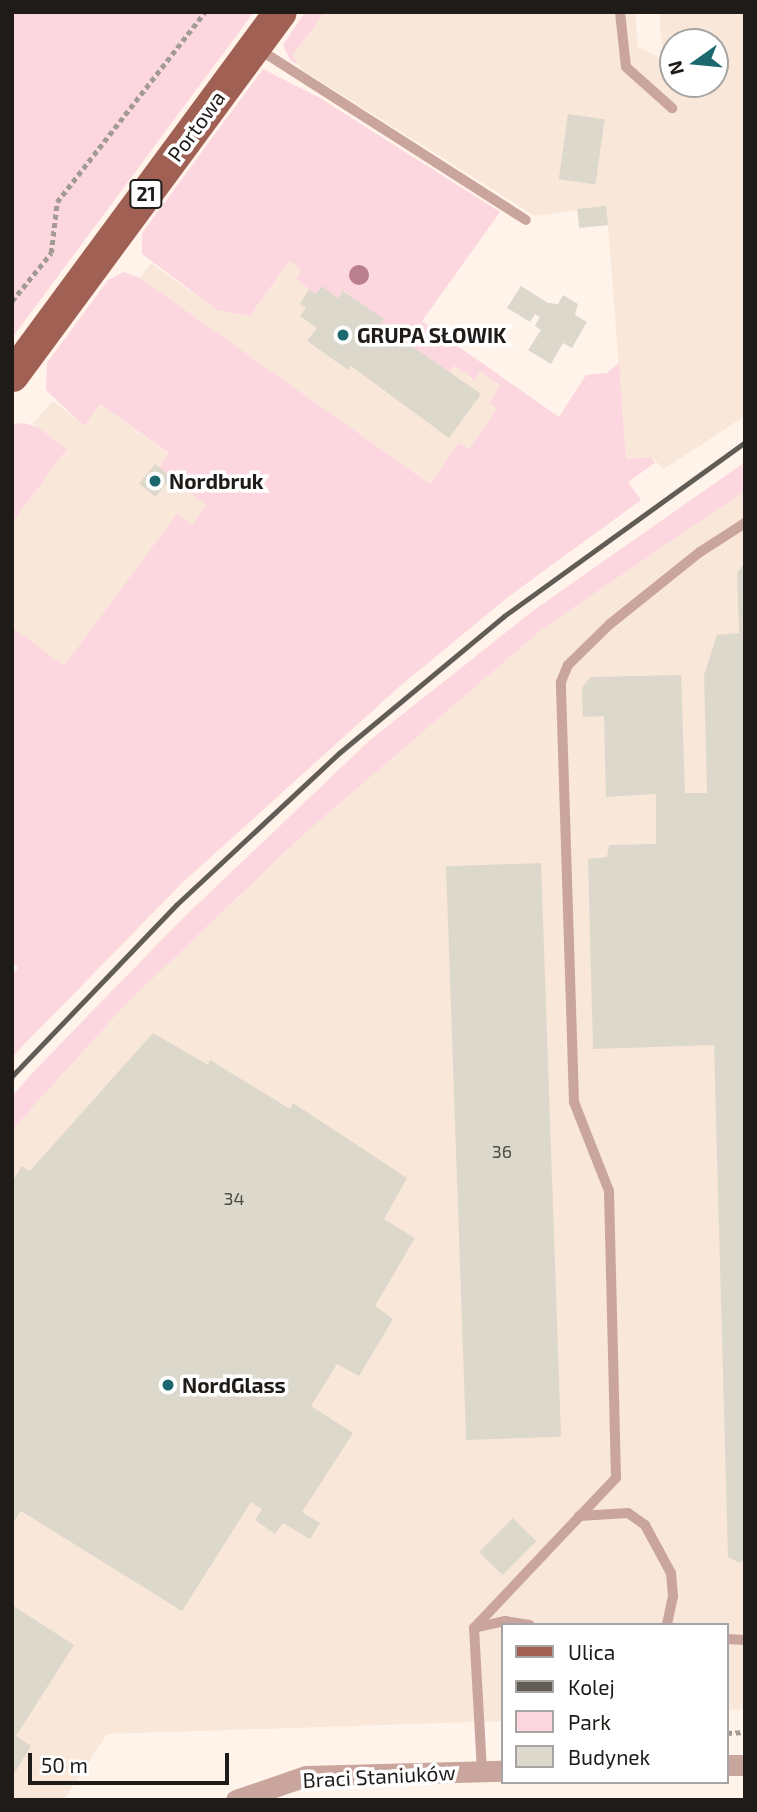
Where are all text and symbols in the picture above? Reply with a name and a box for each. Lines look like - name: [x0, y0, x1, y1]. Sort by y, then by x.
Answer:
- north arrow: [659, 28, 729, 98]
- text: N: [662, 58, 688, 78]
- street label: Portowa: [162, 86, 230, 166]
- road number: 21: [128, 178, 164, 210]
- place label: GRUPA SŁOWIK: [357, 322, 507, 348]
- marker: GRUPA SŁOWIK: [335, 327, 351, 343]
- place label: Nordbruk: [169, 468, 264, 494]
- marker: Nordbruk: [147, 473, 163, 489]
- house number: 36: [492, 1140, 512, 1162]
- house number: 34: [223, 1187, 245, 1209]
- place label: NordGlass: [182, 1372, 286, 1398]
- marker: NordGlass: [160, 1377, 176, 1393]
- legend: [502, 1623, 729, 1784]
- text: Ulica: [568, 1639, 615, 1664]
- text: Kolej: [568, 1674, 615, 1699]
- text: Park: [568, 1709, 611, 1734]
- scale bar: [32, 1738, 233, 1782]
- text: Budynek: [568, 1744, 650, 1769]
- text: 50 m: [41, 1752, 88, 1777]
- street label: Braci Staniuków: [302, 1759, 456, 1793]

